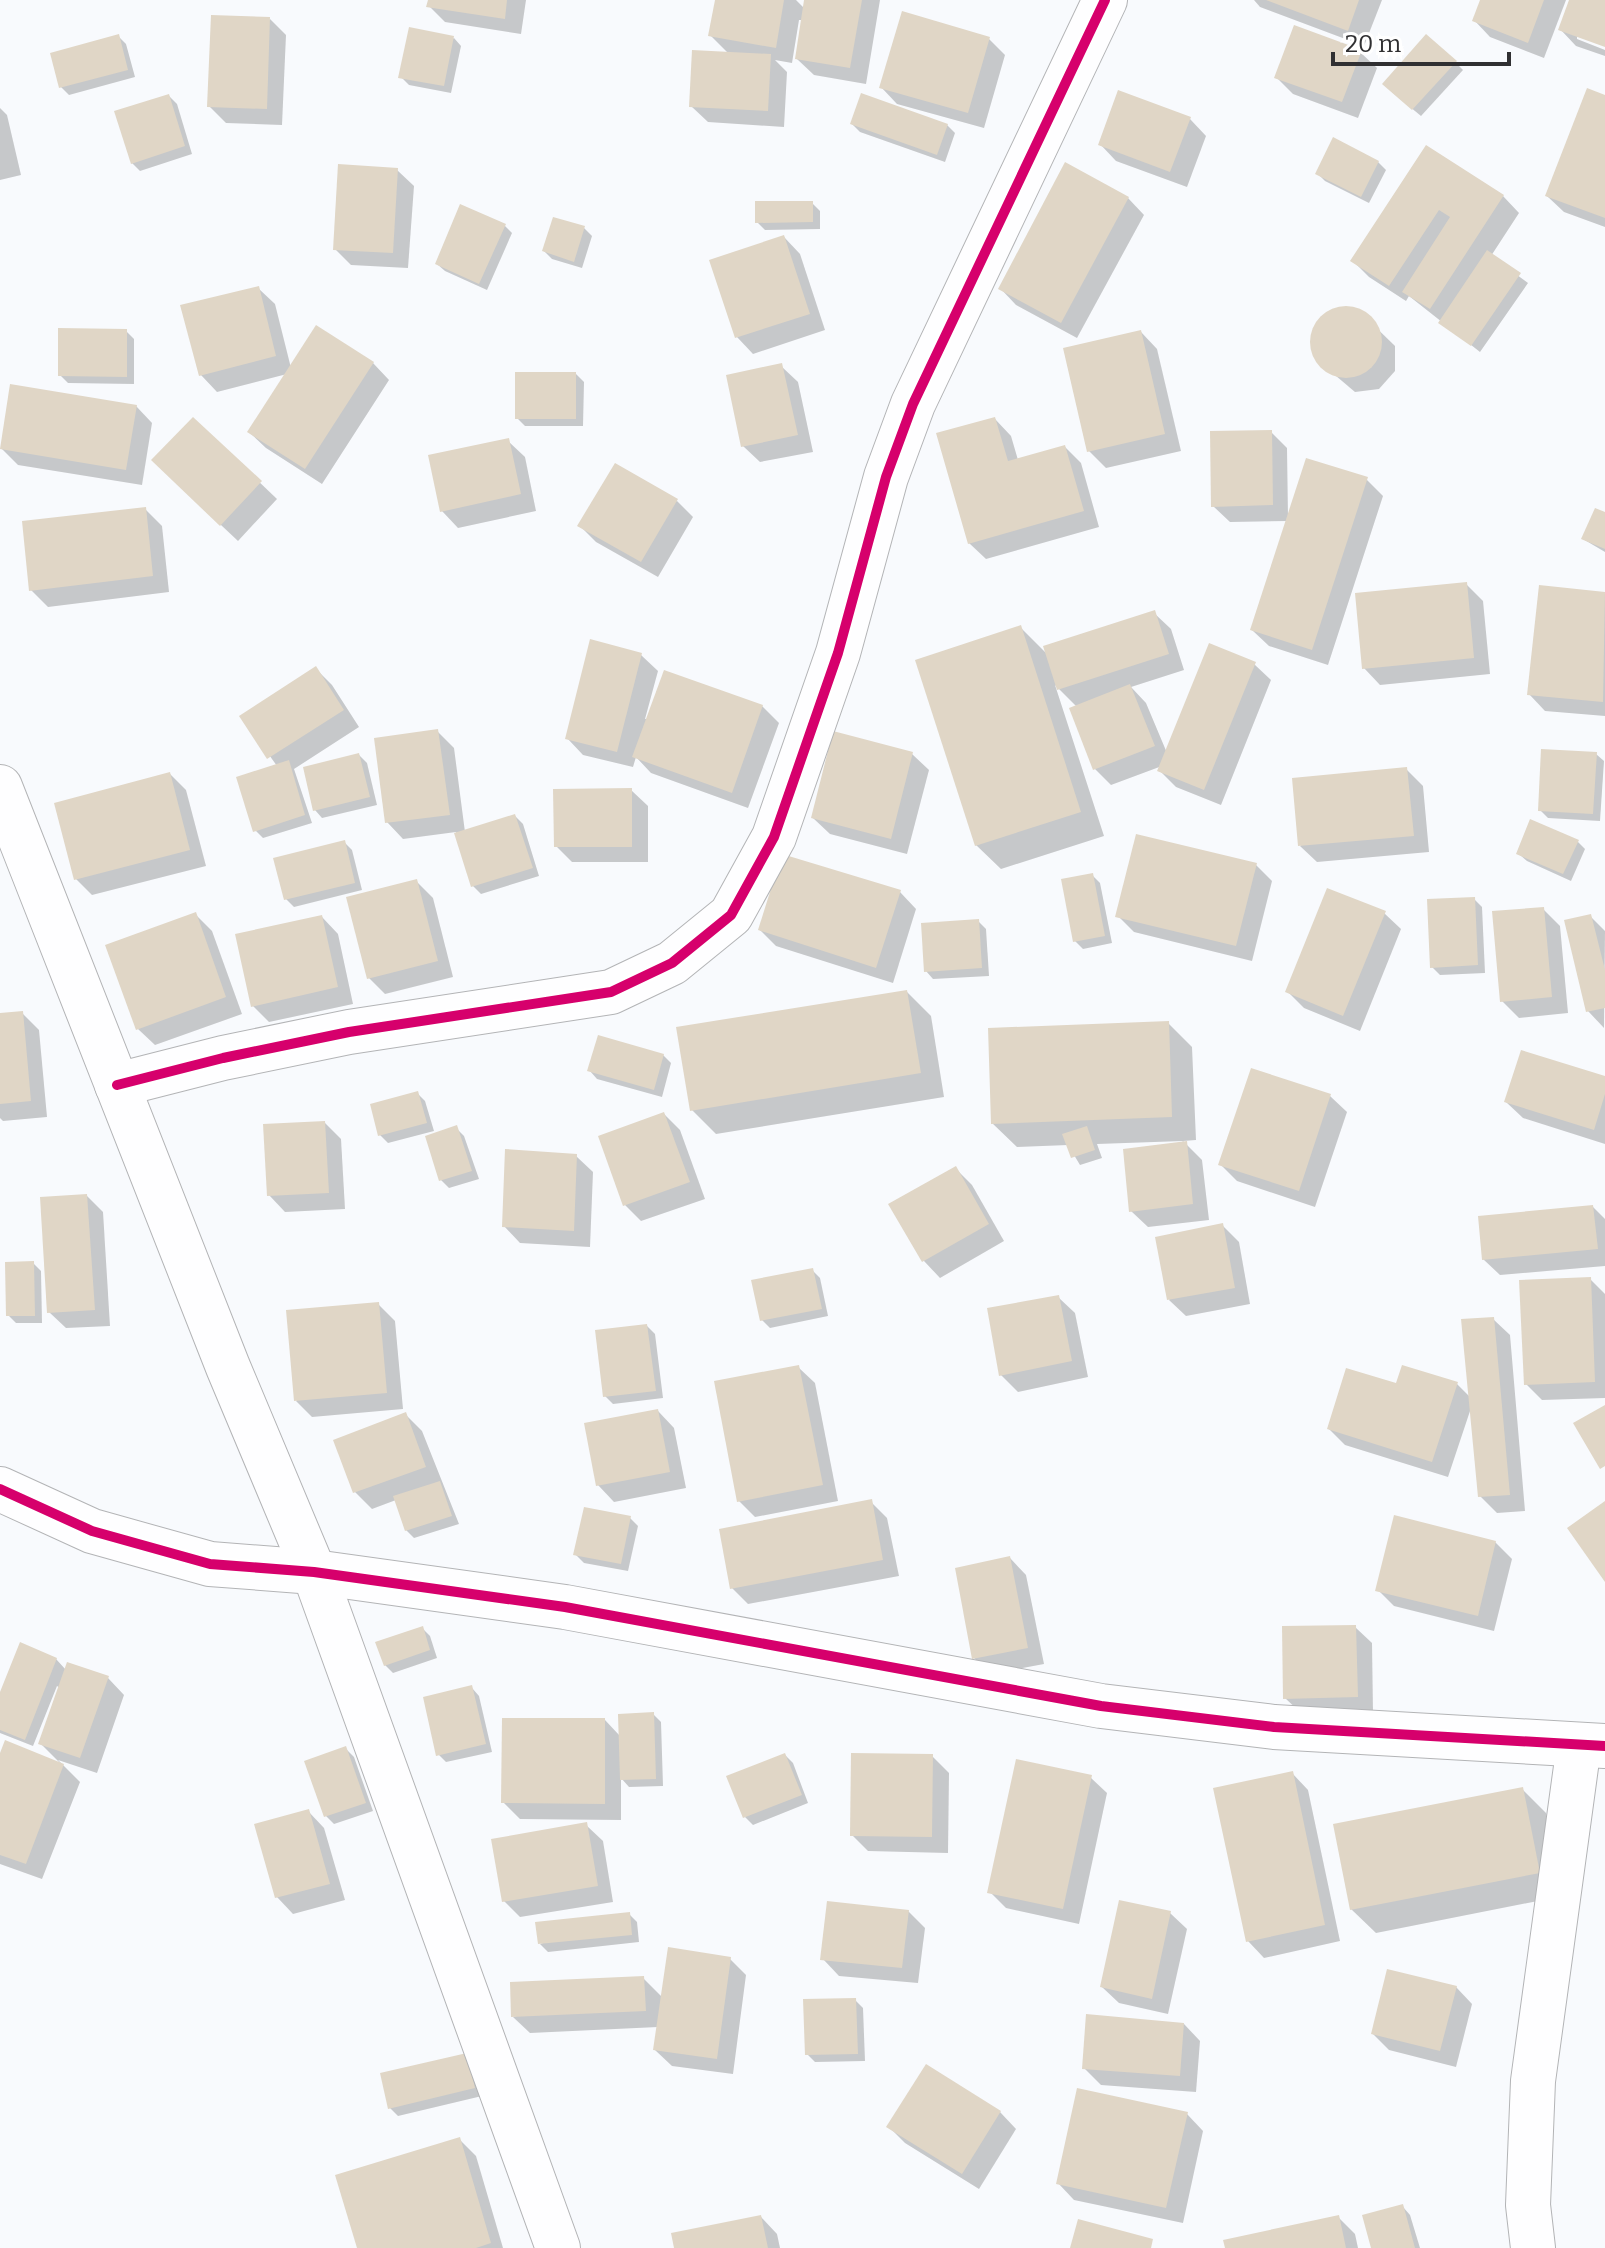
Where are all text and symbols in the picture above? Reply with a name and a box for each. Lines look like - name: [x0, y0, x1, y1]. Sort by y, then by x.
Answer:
- scale bar: [1333, 16, 1509, 66]
- text: 20 m: [1345, 30, 1401, 58]

